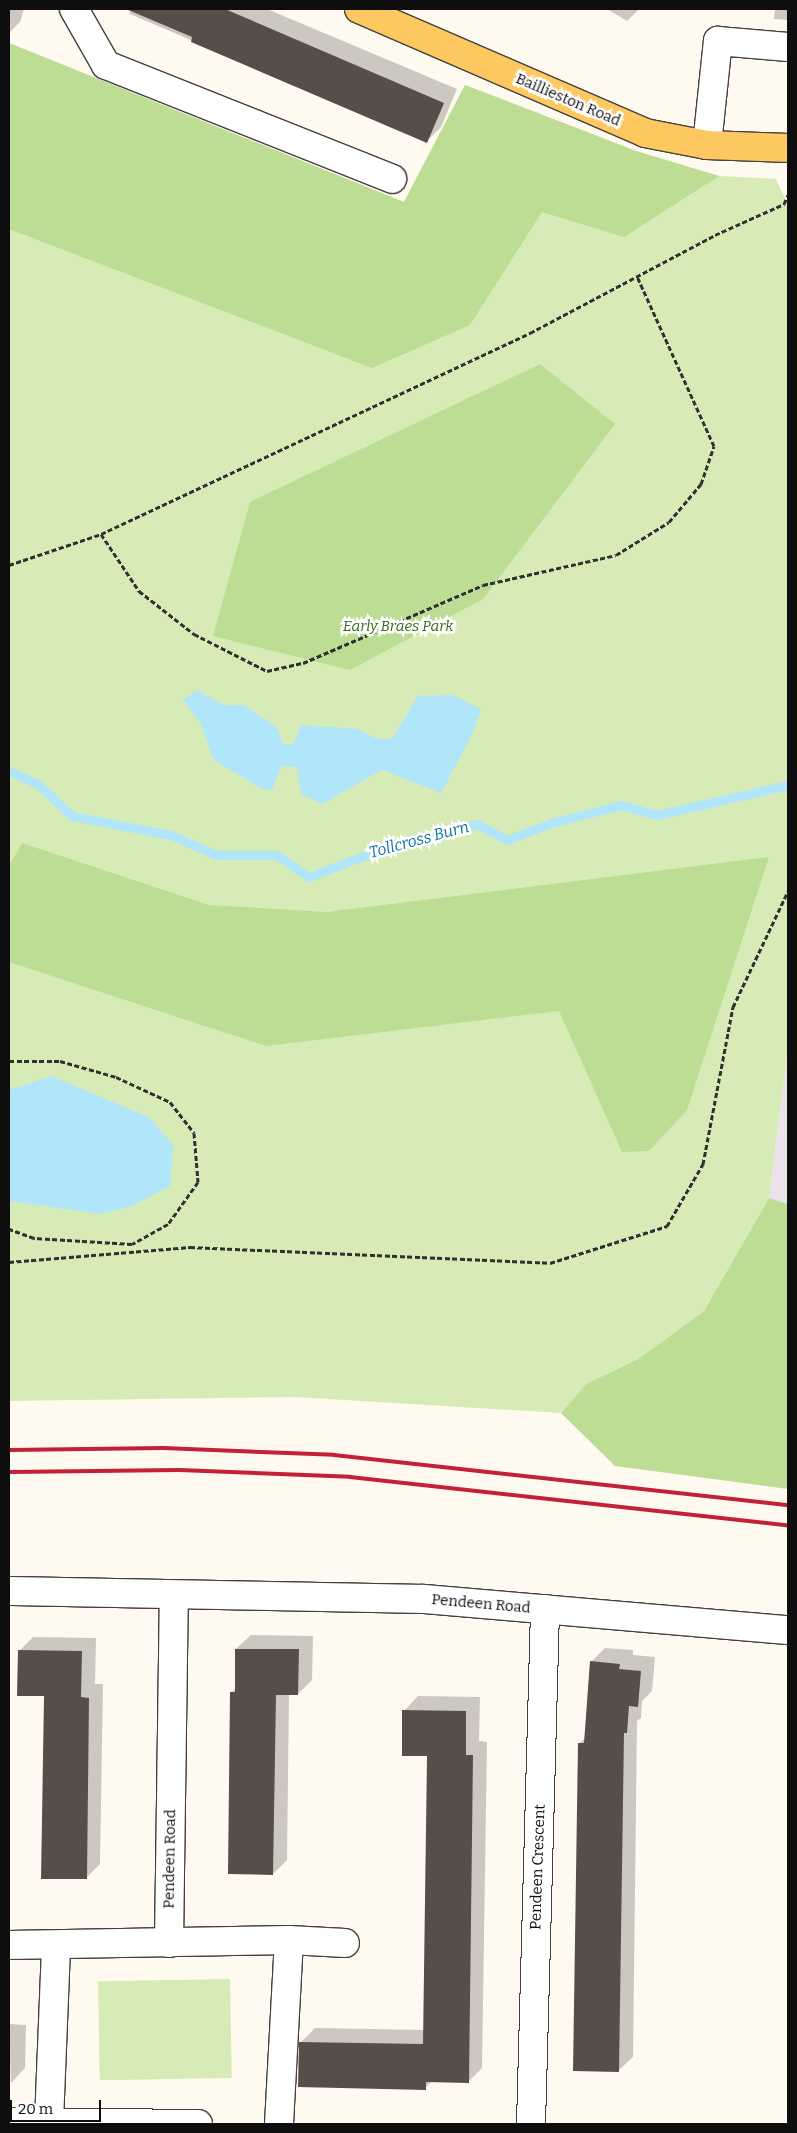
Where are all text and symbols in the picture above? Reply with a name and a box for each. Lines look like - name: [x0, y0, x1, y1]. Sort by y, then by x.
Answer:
- street label: Baillieston Road: [513, 70, 623, 130]
- park label: Early Braes Park: [343, 618, 453, 636]
- water label: Tollcross Burn: [367, 817, 471, 863]
- street label: Pendeen Road: [431, 1591, 531, 1617]
- street label: Pendeen Crescent: [527, 1804, 549, 1930]
- street label: Pendeen Road: [160, 1809, 180, 1909]
- scale bar: [12, 2090, 104, 2122]
- text: 20 m: [18, 2100, 53, 2118]

